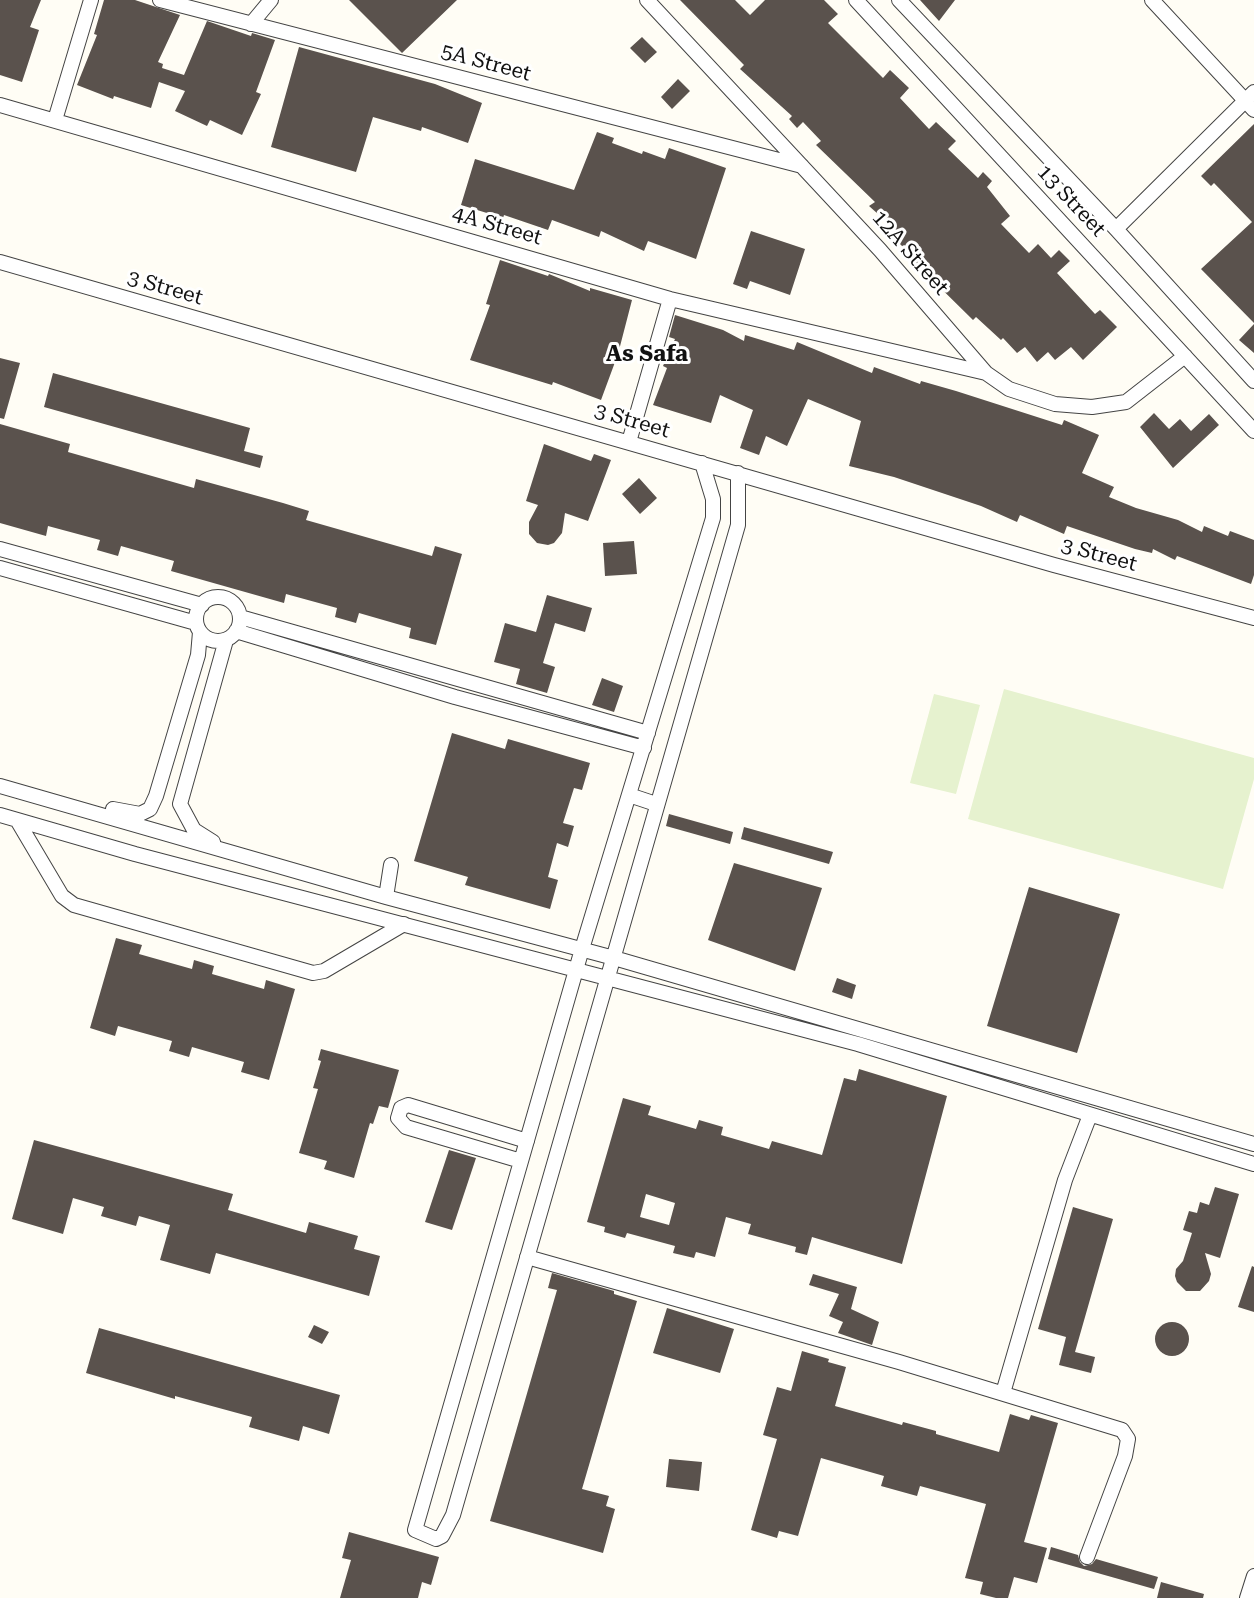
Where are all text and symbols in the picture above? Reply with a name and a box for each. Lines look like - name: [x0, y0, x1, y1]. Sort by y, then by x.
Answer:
- street label: 5A Street: [438, 39, 534, 87]
- street label: 13 Street: [1031, 160, 1111, 242]
- street label: 4A Street: [449, 201, 545, 251]
- street label: 12A Street: [866, 206, 954, 300]
- street label: 3 Street: [124, 265, 206, 311]
- district label: As Safa: [606, 342, 688, 368]
- street label: 3 Street: [591, 398, 673, 444]
- street label: 3 Street: [1058, 533, 1140, 577]

